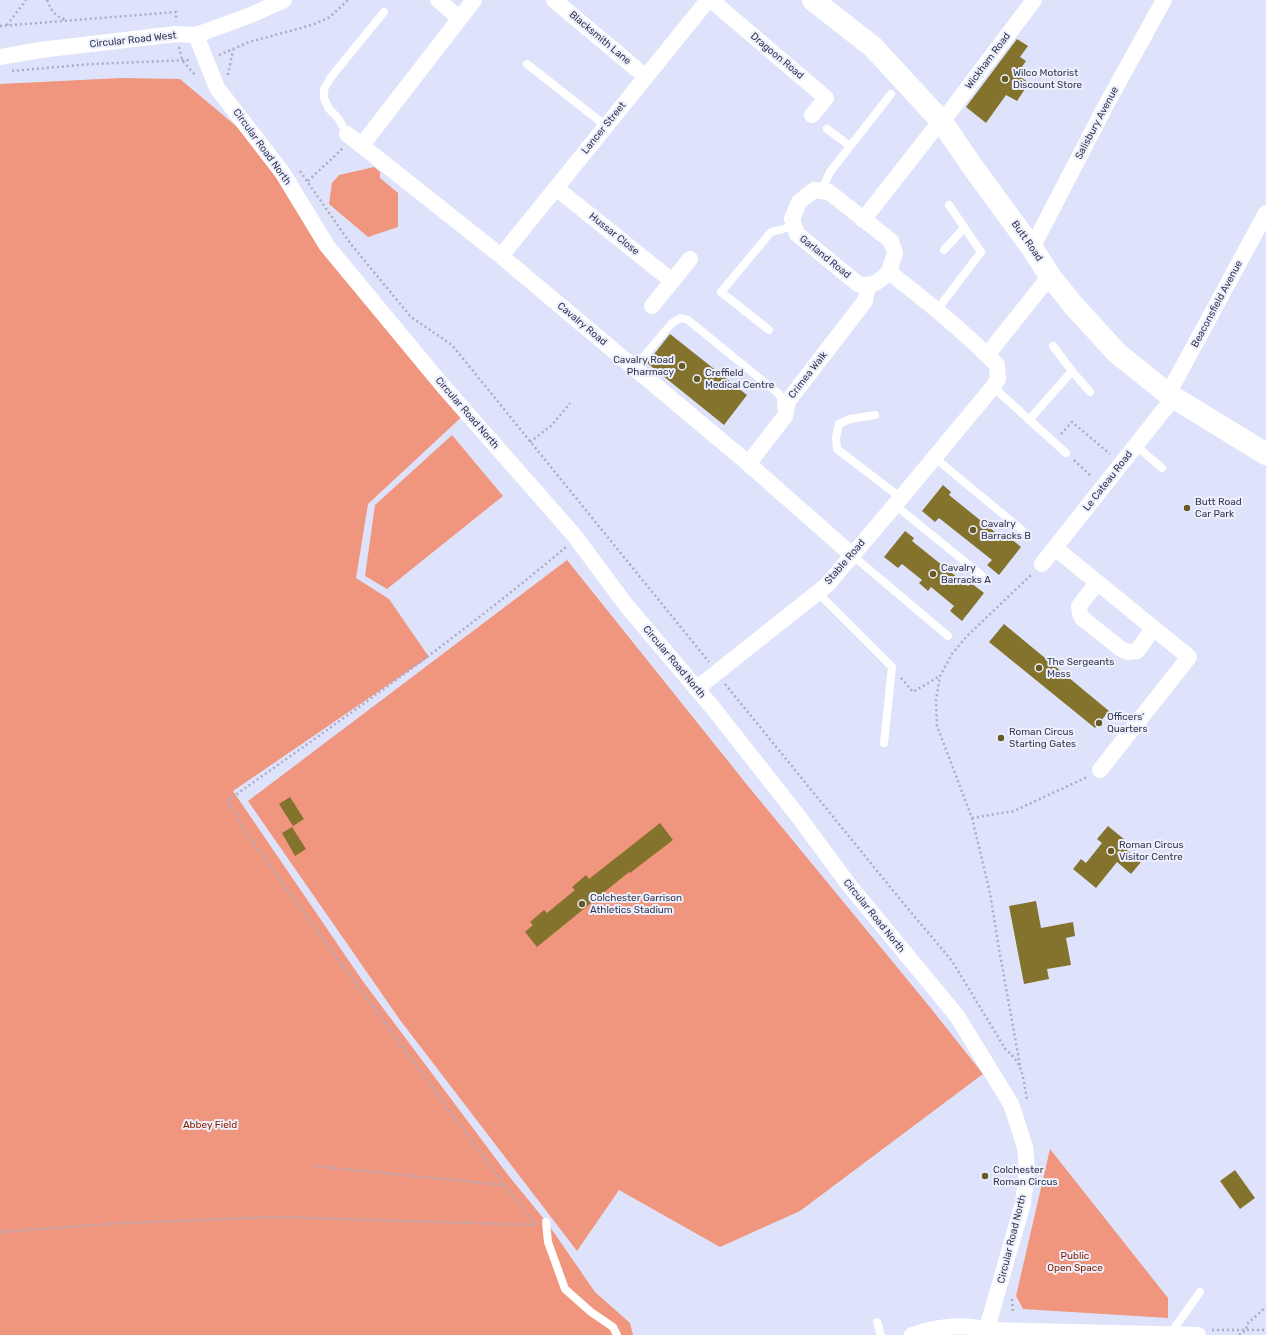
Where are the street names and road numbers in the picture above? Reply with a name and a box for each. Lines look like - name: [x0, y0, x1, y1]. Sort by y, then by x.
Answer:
- street label: Blacksmith Lane: [567, 9, 633, 67]
- street label: Circular Road West: [89, 29, 177, 51]
- street label: Dragoon Road: [748, 30, 806, 82]
- street label: Wickham Road: [963, 30, 1013, 92]
- street label: Salisbury Avenue: [1073, 85, 1121, 161]
- street label: Lancer Street: [579, 100, 629, 156]
- street label: Circular Road North: [230, 107, 294, 187]
- street label: Hussar Close: [587, 210, 641, 258]
- street label: Butt Road: [1009, 218, 1045, 264]
- street label: Garland Road: [797, 233, 853, 281]
- street label: Beaconsfield Avenue: [1189, 258, 1245, 350]
- street label: Cavalry Road: [555, 300, 609, 348]
- street label: Crimea Walk: [786, 349, 830, 401]
- street label: Circular Road North: [433, 375, 501, 451]
- street label: Le Cateau Road: [1081, 449, 1135, 513]
- street label: Stable Road: [822, 537, 868, 587]
- street label: Circular Road North: [640, 623, 708, 701]
- street label: Circular Road North: [841, 877, 907, 955]
- street label: Circular Road North: [995, 1193, 1029, 1285]

